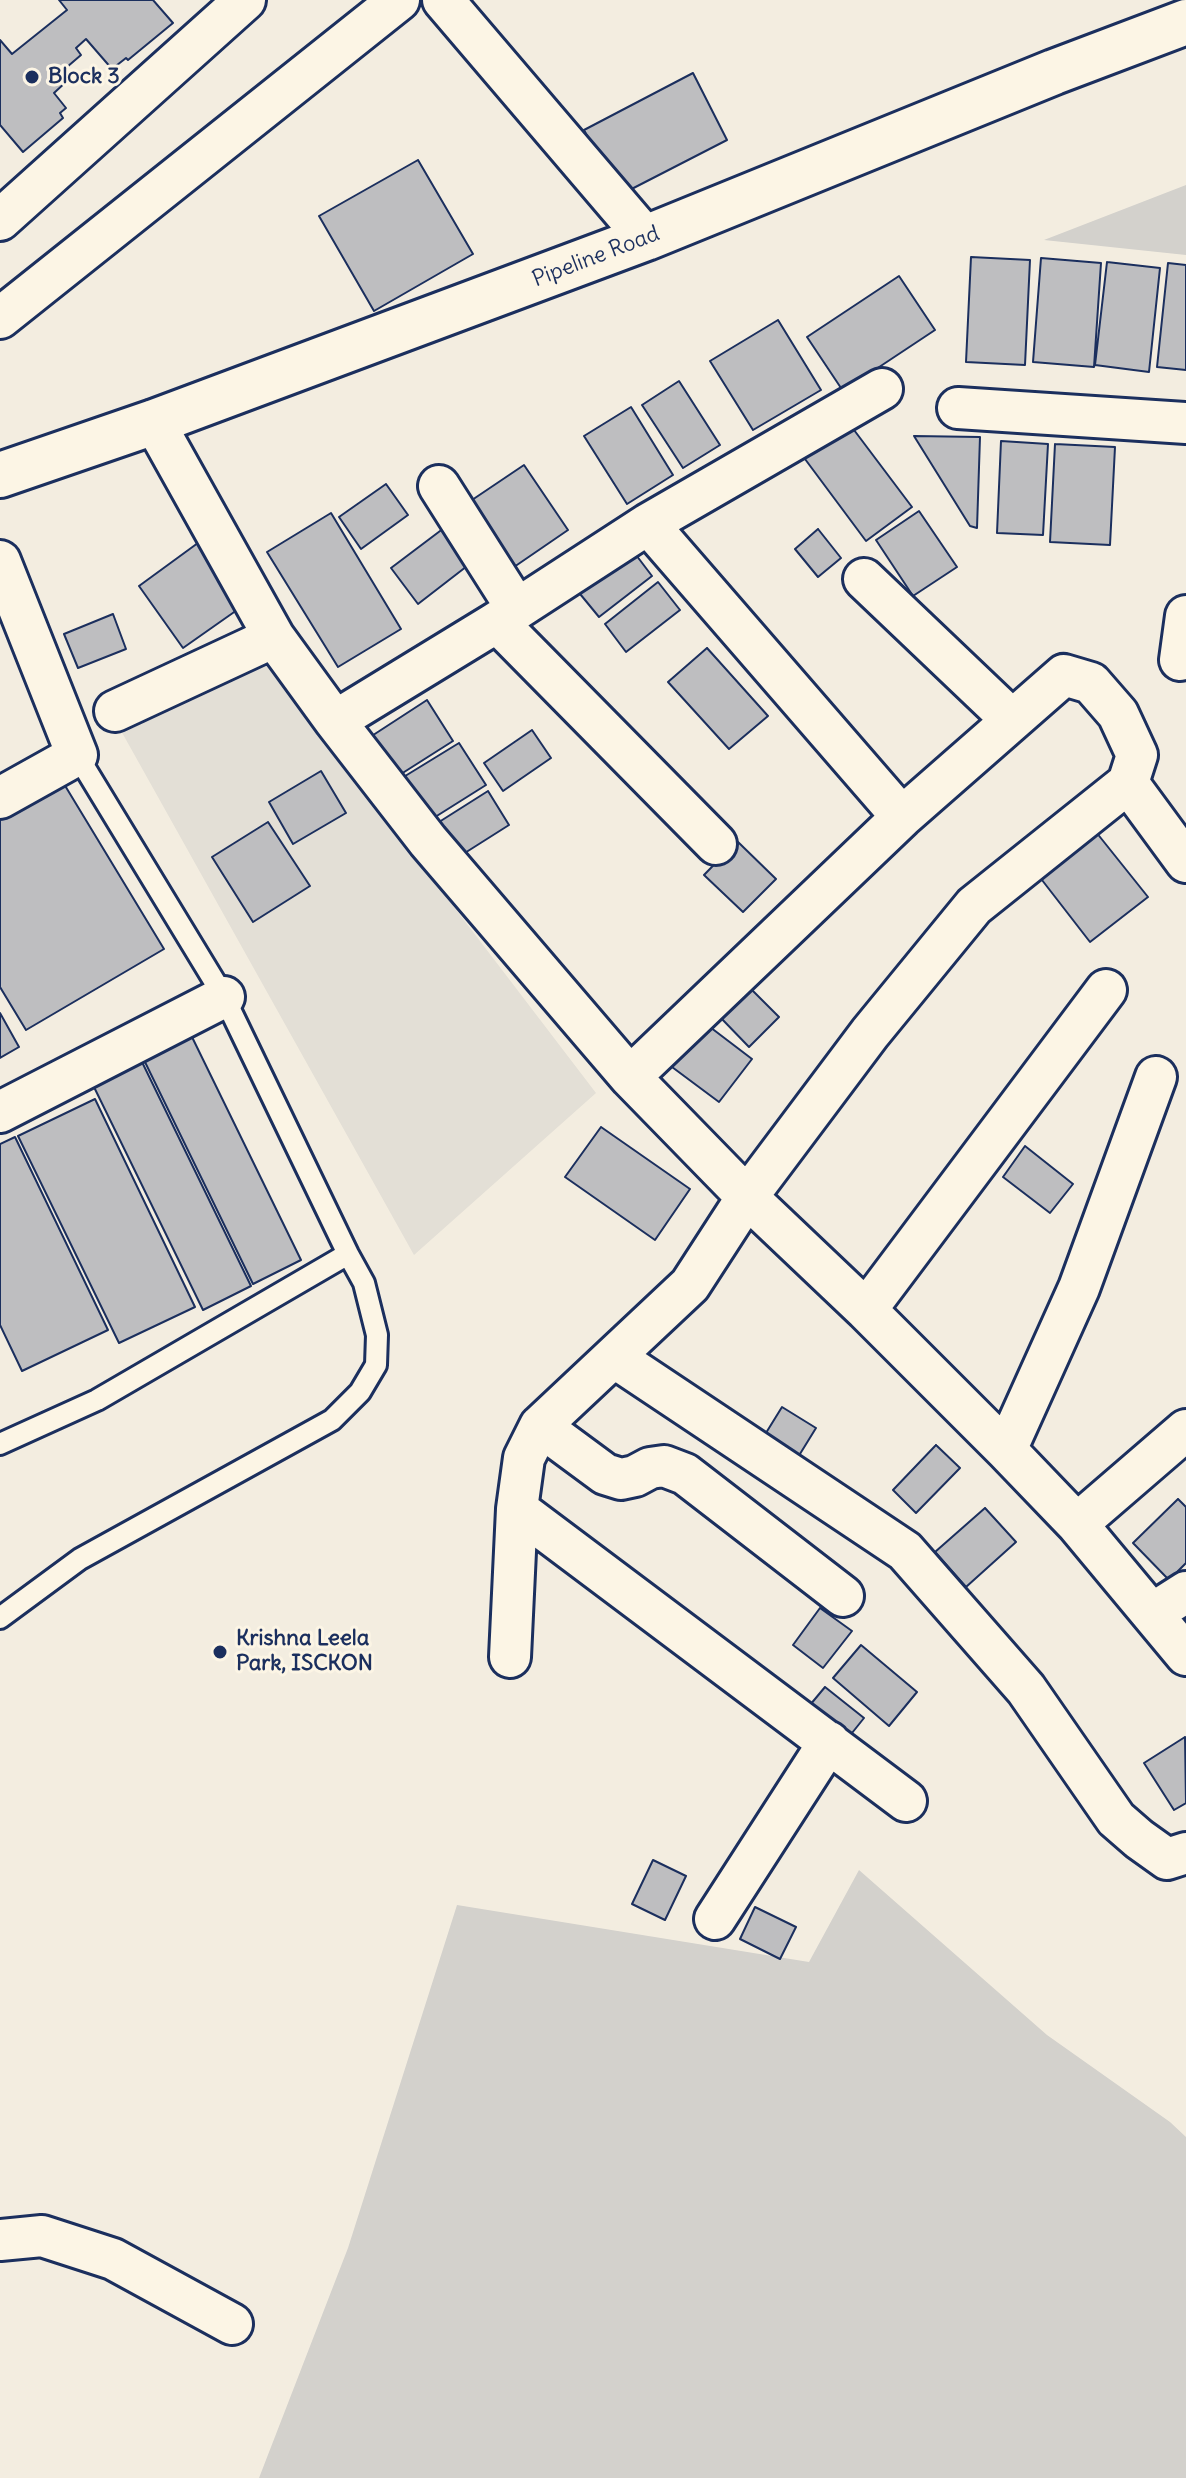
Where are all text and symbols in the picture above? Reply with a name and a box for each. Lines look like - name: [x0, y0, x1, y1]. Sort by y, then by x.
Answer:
- place label: Block 3: [48, 64, 120, 90]
- marker: Block 3: [23, 68, 41, 86]
- street label: Pipeline Road: [529, 221, 663, 293]
- place label: Krishna Leela Park, ISCKON: [236, 1626, 373, 1678]
- marker: Krishna Leela Park, ISCKON: [211, 1643, 229, 1661]

